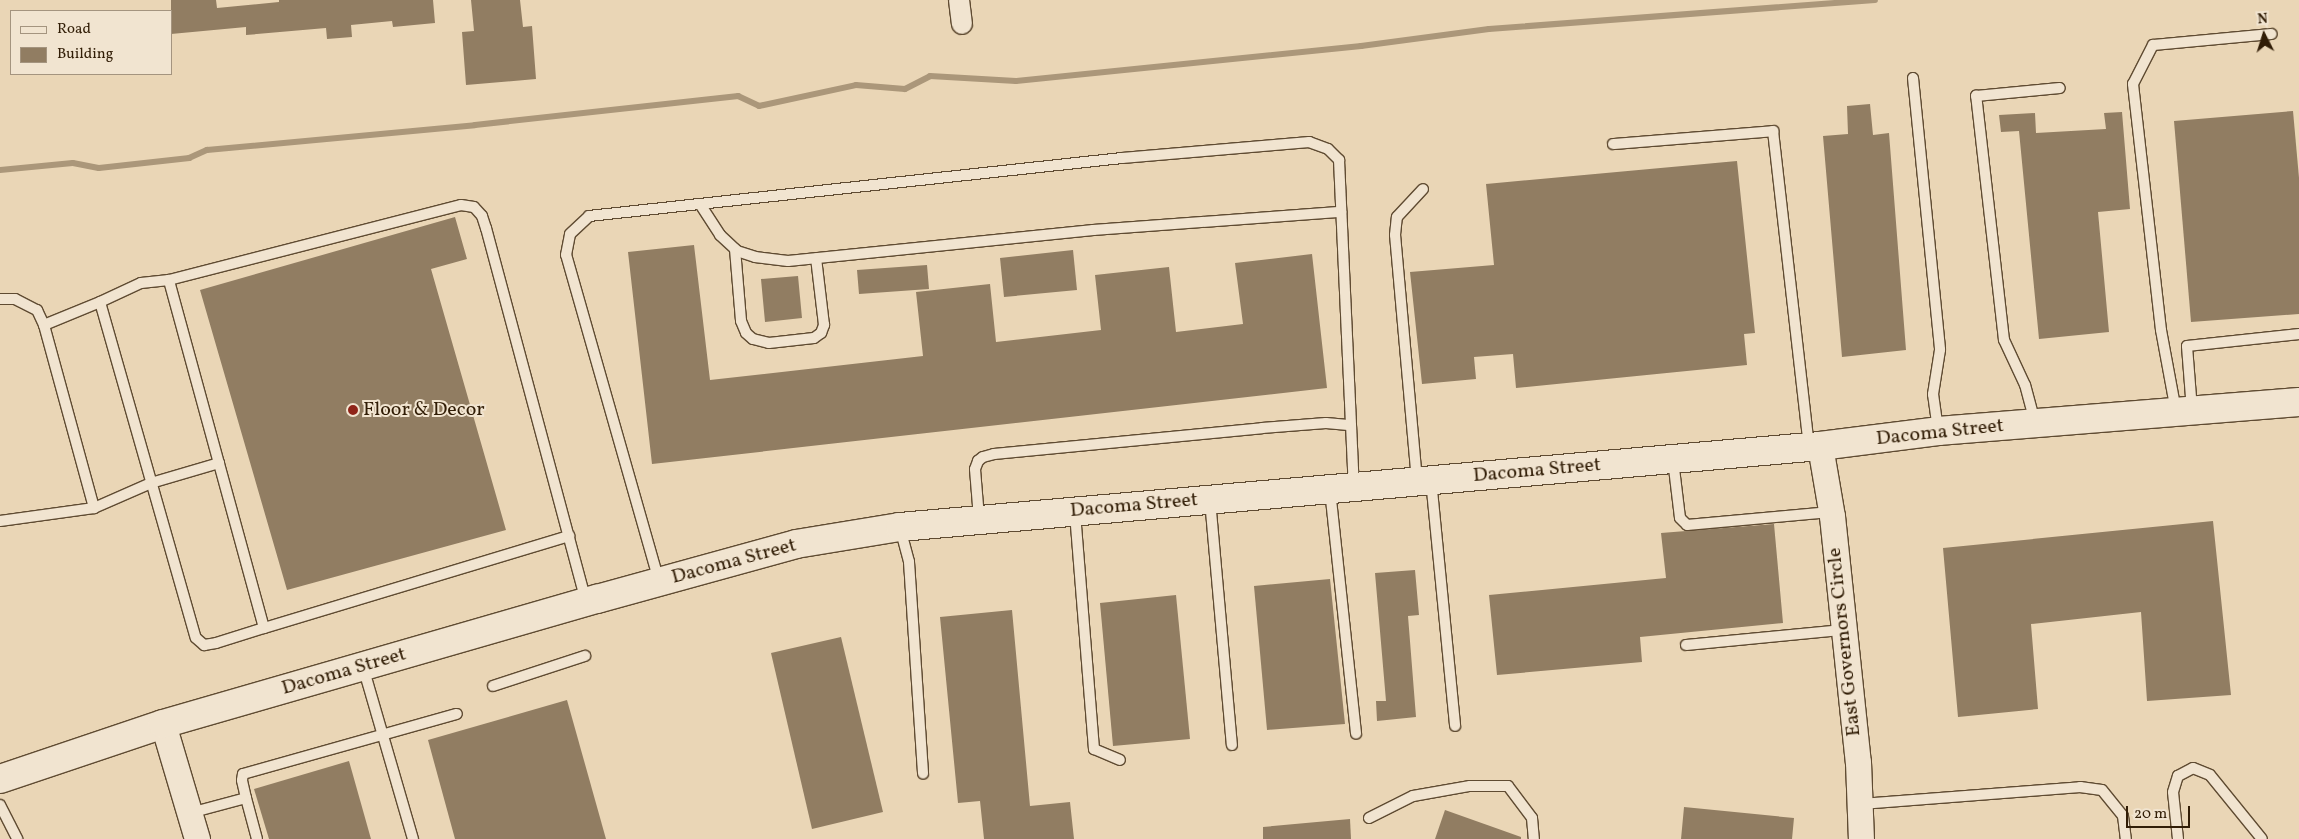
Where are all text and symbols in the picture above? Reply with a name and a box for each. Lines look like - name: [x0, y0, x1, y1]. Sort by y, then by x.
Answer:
- legend: [10, 10, 172, 75]
- north arrow: [2239, 10, 2289, 60]
- text: N: [2257, 10, 2269, 29]
- text: Road: [57, 19, 91, 40]
- text: Building: [57, 44, 113, 65]
- place label: Floor & Decor: [363, 398, 485, 422]
- marker: Floor & Decor: [347, 404, 359, 416]
- street label: Dacoma Street: [1875, 414, 2005, 452]
- street label: Dacoma Street: [1472, 453, 1602, 489]
- street label: Dacoma Street: [1069, 488, 1199, 524]
- street label: Dacoma Street: [669, 534, 799, 590]
- street label: East Governors Circle: [1823, 546, 1867, 738]
- street label: Dacoma Street: [279, 643, 409, 701]
- scale bar: [2129, 796, 2193, 828]
- text: 20 m: [2134, 804, 2167, 825]

